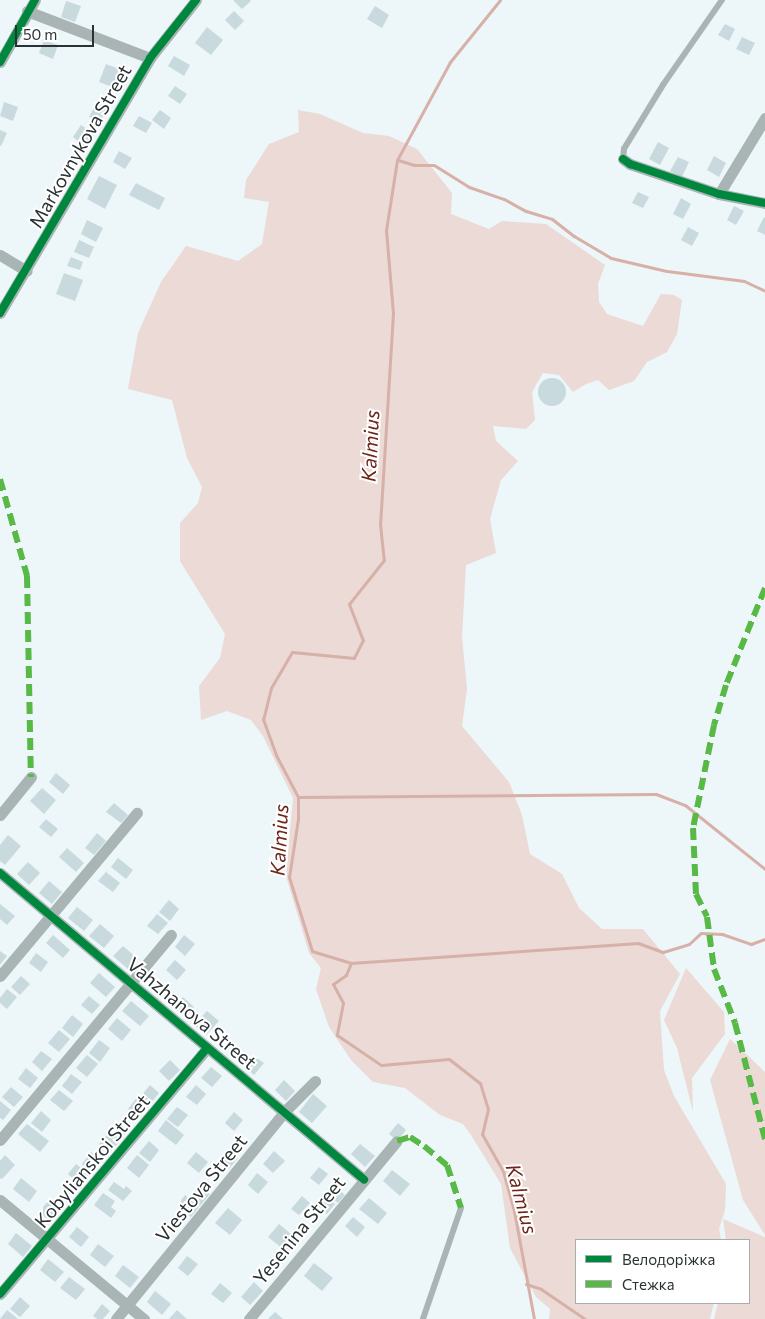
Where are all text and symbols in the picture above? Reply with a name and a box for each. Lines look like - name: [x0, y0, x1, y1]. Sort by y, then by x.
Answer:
- scale bar: [18, 15, 96, 47]
- text: 50 m: [23, 25, 57, 43]
- street label: Markovnykova Street: [24, 60, 136, 232]
- water label: Kalmius: [356, 410, 384, 482]
- water label: Kalmius: [265, 804, 293, 876]
- street label: Vahzhanova Street: [123, 952, 261, 1074]
- street label: Kobylianskoi Street: [30, 1090, 154, 1232]
- street label: Viestova Street: [151, 1130, 251, 1246]
- water label: Kalmius: [501, 1161, 543, 1237]
- street label: Yesenina Street: [248, 1171, 350, 1289]
- legend: [575, 1239, 750, 1304]
- text: Велодоріжка: [622, 1250, 715, 1268]
- text: Стежка: [622, 1275, 675, 1293]

